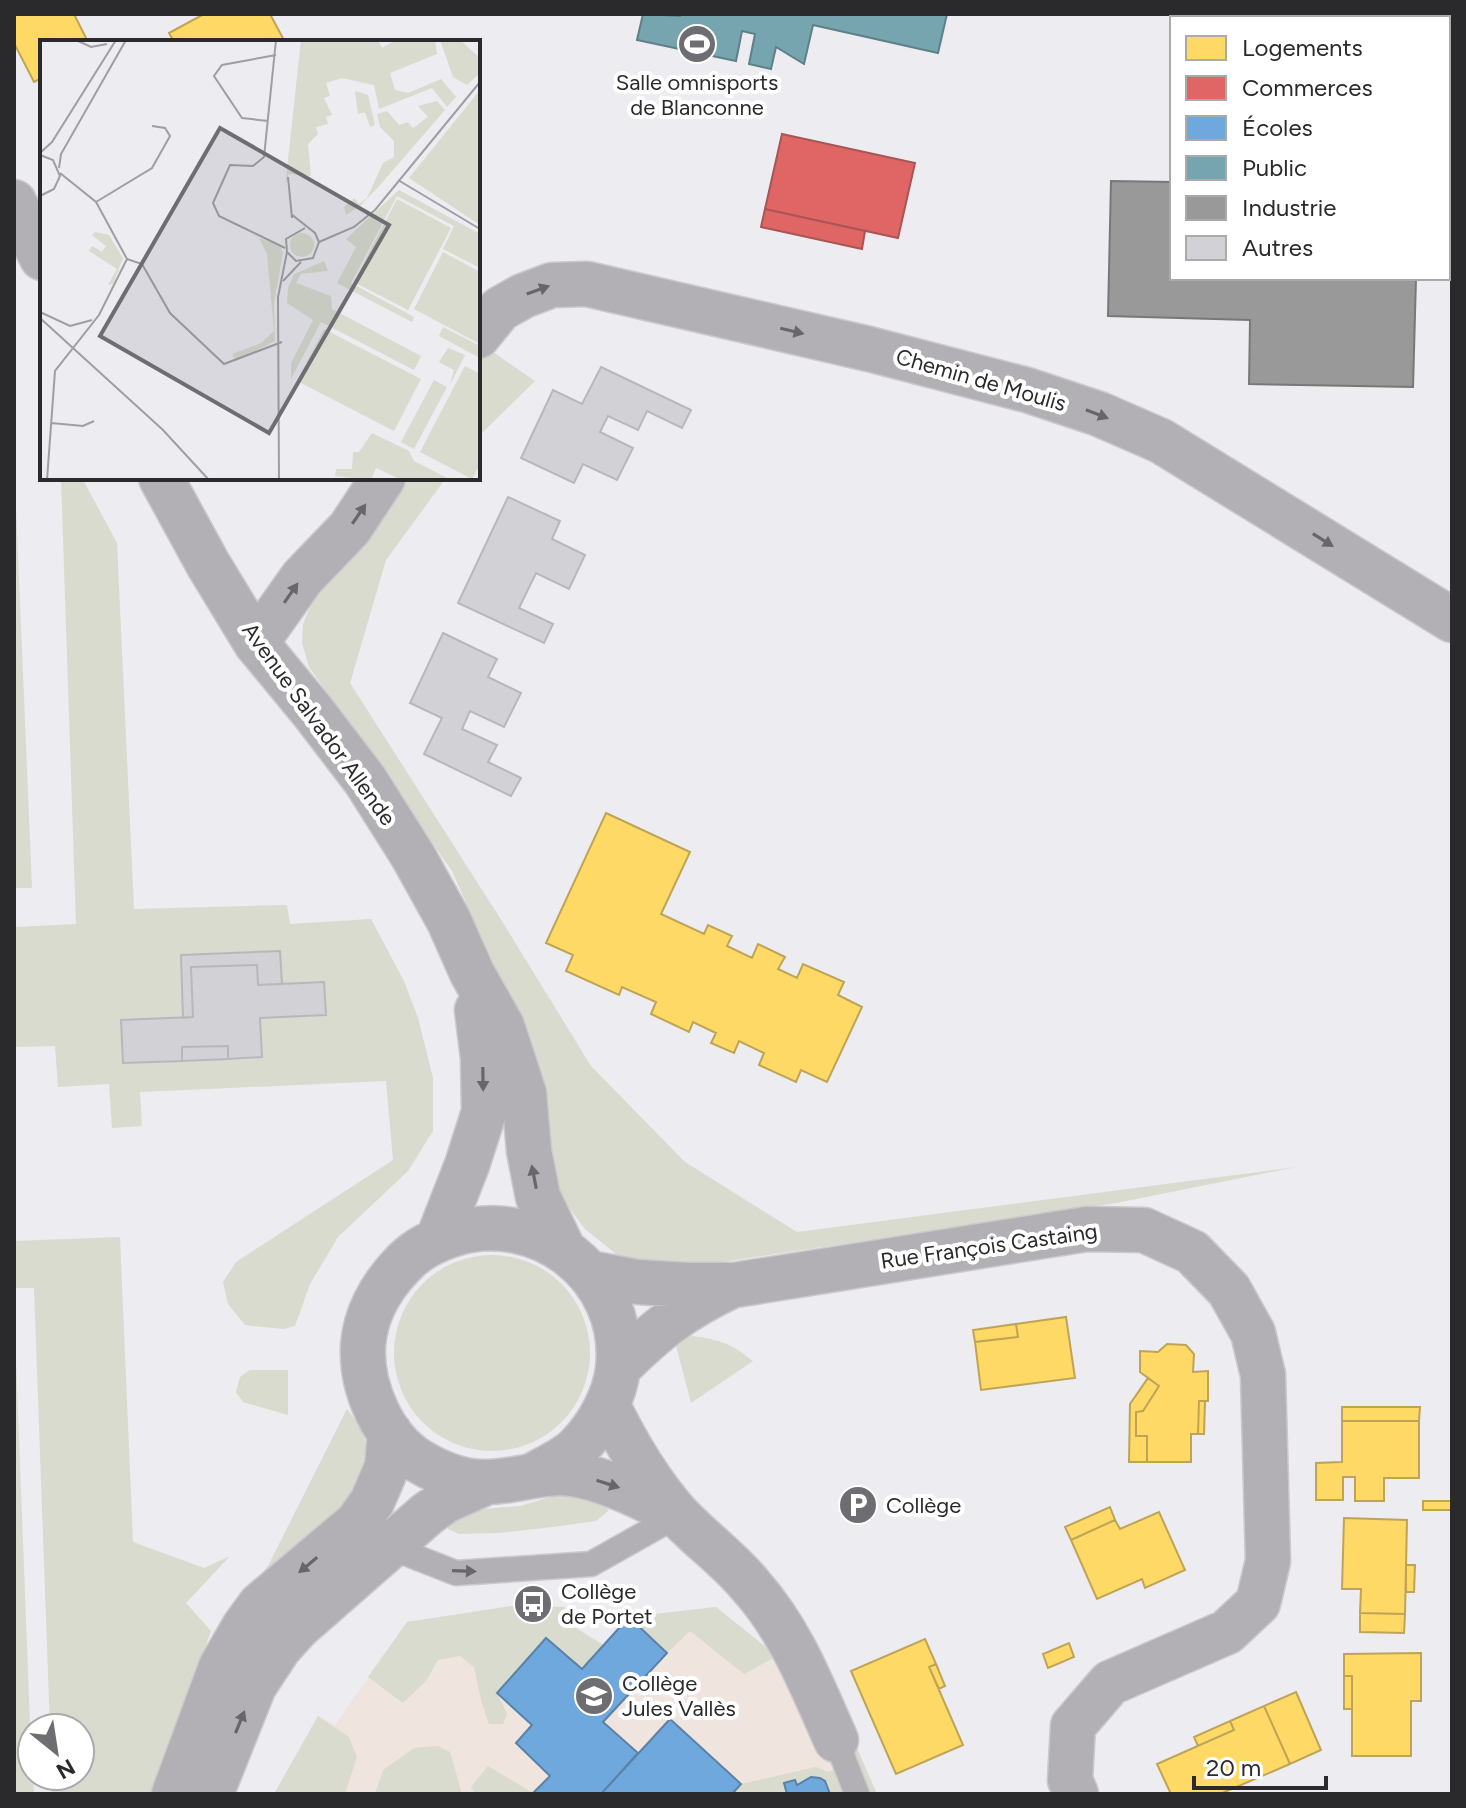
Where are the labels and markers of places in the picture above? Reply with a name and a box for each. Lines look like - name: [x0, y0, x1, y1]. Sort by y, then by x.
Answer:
- sports icon: Salle omnisports de Blanconne: [676, 23, 718, 65]
- place label: Salle omnisports de Blanconne: [616, 69, 778, 121]
- parking icon: Collège: [837, 1484, 879, 1526]
- place label: Collège: [886, 1492, 961, 1519]
- place label: Collège de Portet: [561, 1578, 653, 1630]
- bus stop icon: Collège de Portet: [512, 1583, 554, 1625]
- place label: Collège Jules Vallès: [622, 1670, 736, 1722]
- school or university icon: Collège Jules Vallès: [573, 1675, 615, 1717]

